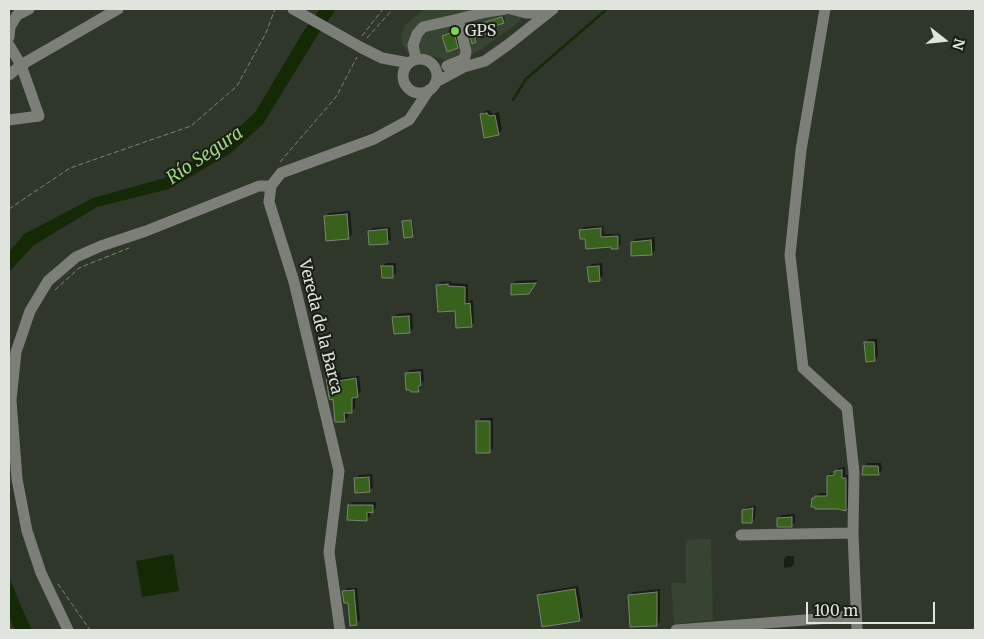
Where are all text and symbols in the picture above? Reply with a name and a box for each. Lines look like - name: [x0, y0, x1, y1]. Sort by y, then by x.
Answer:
- north arrow: [919, 15, 969, 65]
- place label: GPS: [465, 21, 496, 41]
- marker: GPS: [449, 25, 461, 37]
- text: N: [948, 36, 969, 52]
- water label: Río Segura: [163, 123, 247, 189]
- street label: Vereda de la Barca: [294, 258, 346, 396]
- scale bar: [809, 592, 938, 624]
- text: 100 m: [814, 601, 858, 620]

